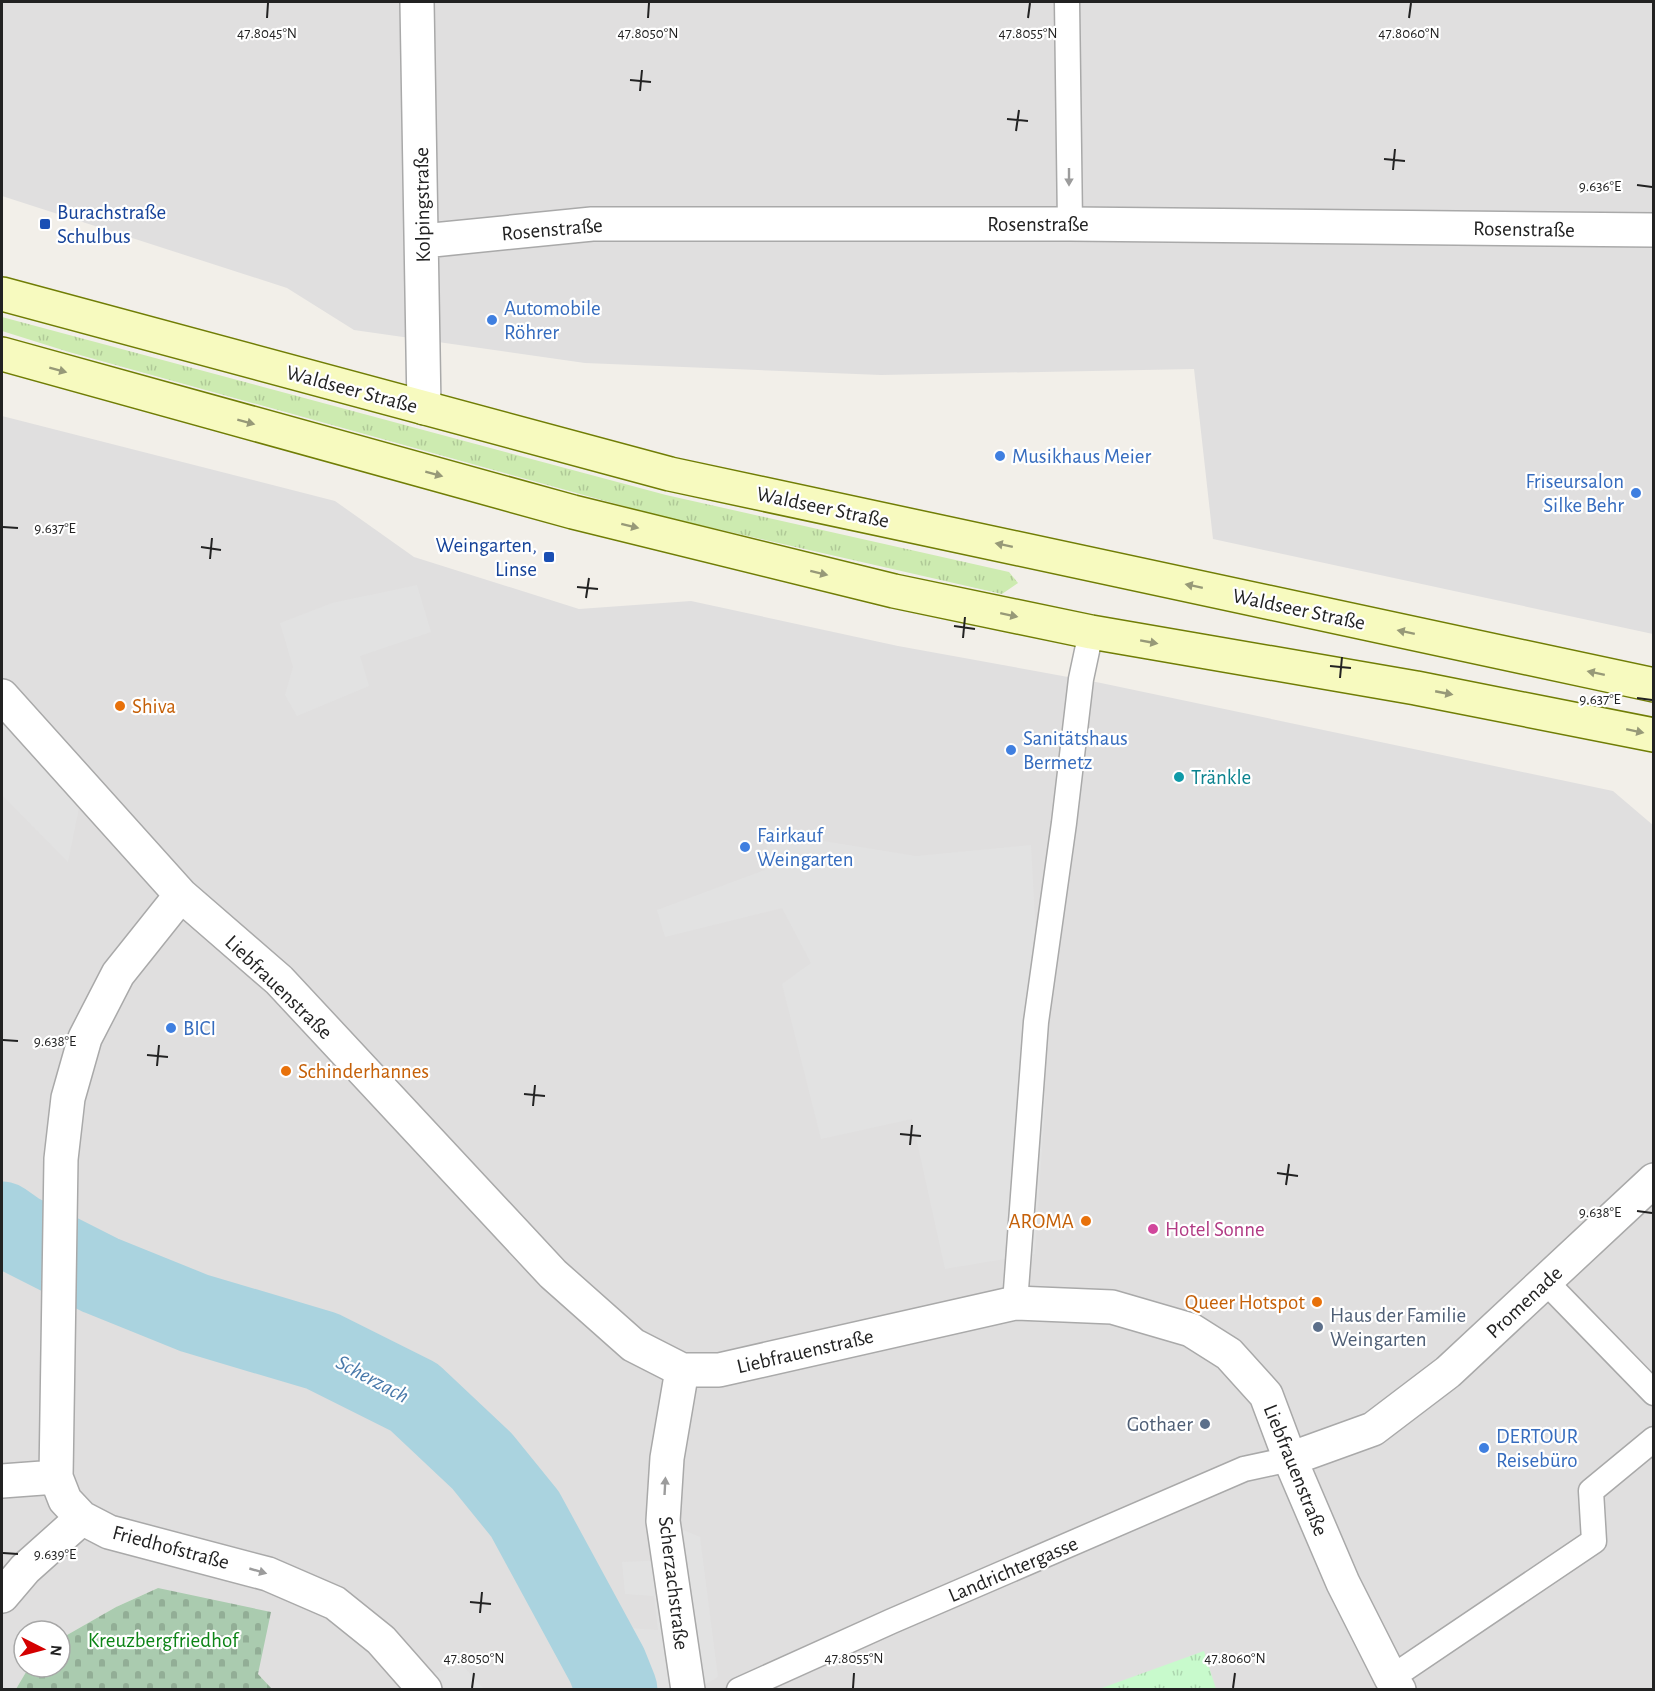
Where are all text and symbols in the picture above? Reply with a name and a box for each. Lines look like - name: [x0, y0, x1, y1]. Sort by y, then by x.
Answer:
- text: 47.8045°N: [237, 26, 297, 41]
- text: 47.8050°N: [618, 26, 678, 41]
- text: 47.8055°N: [998, 26, 1058, 41]
- text: 47.8060°N: [1378, 26, 1440, 41]
- street label: Kolpingstraße: [411, 147, 434, 263]
- one-way arrow: [1064, 168, 1074, 187]
- text: 9.636°E: [1579, 179, 1621, 194]
- place label: Burachstraße Schulbus: [57, 202, 166, 247]
- street label: Rosenstraße: [987, 214, 1089, 235]
- street label: Rosenstraße: [501, 215, 604, 244]
- marker: Burachstraße Schulbus: [38, 217, 52, 231]
- street label: Rosenstraße: [1473, 218, 1575, 241]
- place label: Automobile Röhrer: [504, 298, 601, 343]
- marker: Automobile Röhrer: [485, 313, 499, 327]
- street label: Waldseer Straße: [284, 362, 420, 417]
- one-way arrow: [49, 366, 67, 375]
- one-way arrow: [237, 418, 255, 427]
- place label: Musikhaus Meier: [1012, 446, 1151, 467]
- marker: Musikhaus Meier: [993, 449, 1007, 463]
- one-way arrow: [425, 470, 443, 479]
- place label: Friseursalon Silke Behr: [1525, 471, 1624, 516]
- street label: Waldseer Straße: [755, 483, 891, 532]
- marker: Friseursalon Silke Behr: [1629, 486, 1643, 500]
- text: 9.637°E: [34, 521, 76, 536]
- one-way arrow: [621, 522, 639, 531]
- place label: Weingarten, Linse: [436, 535, 537, 580]
- one-way arrow: [995, 540, 1013, 550]
- marker: Weingarten, Linse: [542, 550, 556, 564]
- one-way arrow: [810, 568, 828, 578]
- one-way arrow: [1185, 581, 1204, 590]
- street label: Waldseer Straße: [1231, 585, 1367, 634]
- one-way arrow: [1000, 611, 1019, 620]
- one-way arrow: [1396, 626, 1415, 636]
- one-way arrow: [1139, 638, 1158, 647]
- one-way arrow: [1587, 667, 1606, 677]
- one-way arrow: [1435, 689, 1454, 698]
- text: 9.637°E: [1579, 692, 1621, 707]
- place label: Shiva: [132, 696, 176, 717]
- marker: Shiva: [113, 699, 127, 713]
- one-way arrow: [1626, 727, 1645, 736]
- place label: Sanitätshaus Bermetz: [1023, 728, 1128, 773]
- marker: Sanitätshaus Bermetz: [1004, 743, 1018, 757]
- place label: Tränkle: [1191, 767, 1251, 788]
- marker: Tränkle: [1172, 770, 1186, 784]
- place label: Fairkauf Weingarten: [757, 825, 854, 870]
- marker: Fairkauf Weingarten: [738, 840, 752, 854]
- street label: Liebfrauenstraße: [221, 931, 336, 1043]
- place label: BICI: [183, 1018, 216, 1039]
- marker: BICI: [164, 1021, 178, 1035]
- text: 9.638°E: [34, 1034, 76, 1049]
- place label: Schinderhannes: [298, 1061, 429, 1082]
- marker: Schinderhannes: [279, 1064, 293, 1078]
- text: 9.638°E: [1579, 1205, 1621, 1220]
- place label: AROMA: [1008, 1211, 1074, 1232]
- marker: AROMA: [1079, 1214, 1093, 1228]
- place label: Hotel Sonne: [1165, 1219, 1265, 1240]
- marker: Hotel Sonne: [1146, 1222, 1160, 1236]
- street label: Promenade: [1482, 1262, 1566, 1342]
- place label: Queer Hotspot: [1185, 1292, 1305, 1313]
- marker: Queer Hotspot: [1310, 1295, 1324, 1309]
- place label: Haus der Familie Weingarten: [1330, 1305, 1466, 1350]
- marker: Haus der Familie Weingarten: [1311, 1320, 1325, 1334]
- street label: Liebfrauenstraße: [735, 1326, 876, 1377]
- water label: Scherzach: [332, 1351, 413, 1407]
- street label: Liebfrauenstraße: [1260, 1401, 1331, 1539]
- place label: Gothaer: [1127, 1414, 1193, 1435]
- marker: Gothaer: [1198, 1417, 1212, 1431]
- place label: DERTOUR Reisebüro: [1496, 1426, 1578, 1471]
- marker: DERTOUR Reisebüro: [1477, 1441, 1491, 1455]
- one-way arrow: [661, 1476, 670, 1495]
- street label: Scherzachstraße: [655, 1515, 692, 1651]
- street label: Friedhofstraße: [110, 1522, 232, 1573]
- street label: Landrichtergasse: [945, 1533, 1081, 1606]
- text: 9.639°E: [34, 1547, 76, 1562]
- one-way arrow: [249, 1567, 267, 1576]
- north arrow: [12, 1619, 72, 1679]
- park label: Kreuzbergfriedhof: [88, 1630, 240, 1651]
- text: N: [47, 1644, 64, 1657]
- text: 47.8050°N: [444, 1651, 504, 1666]
- text: 47.8055°N: [824, 1651, 884, 1666]
- text: 47.8060°N: [1204, 1651, 1266, 1666]

